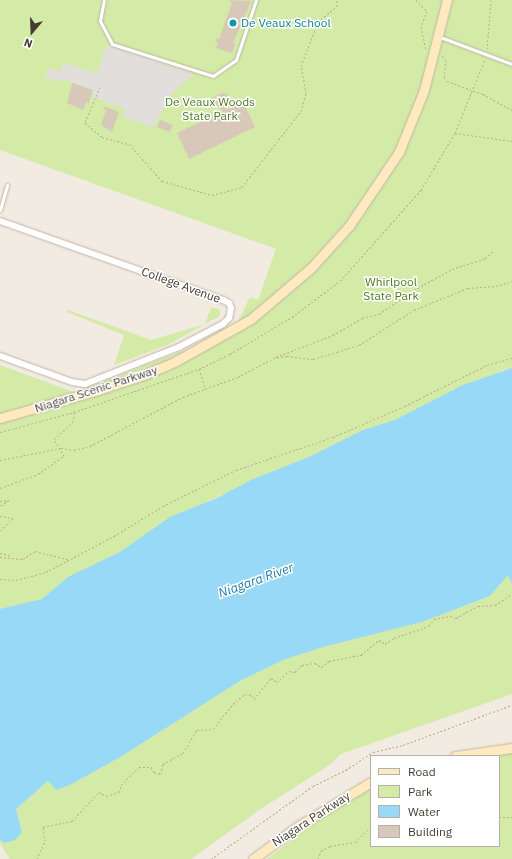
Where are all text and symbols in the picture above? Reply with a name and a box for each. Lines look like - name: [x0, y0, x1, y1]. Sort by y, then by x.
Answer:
- north arrow: [12, 12, 52, 52]
- place label: De Veaux School: [241, 16, 331, 30]
- marker: De Veaux School: [228, 18, 238, 28]
- text: N: [22, 35, 34, 51]
- park label: De Veaux Woods State Park: [165, 95, 255, 123]
- street label: College Avenue: [140, 264, 222, 306]
- park label: Whirlpool State Park: [363, 275, 419, 303]
- street label: Niagara Scenic Parkway: [33, 362, 159, 416]
- water label: Niagara River: [216, 560, 296, 602]
- legend: [370, 755, 500, 847]
- text: Road: [408, 764, 436, 779]
- text: Park: [408, 784, 432, 799]
- street label: Niagara Parkway: [269, 788, 353, 850]
- text: Water: [408, 804, 440, 819]
- text: Building: [408, 824, 452, 839]

